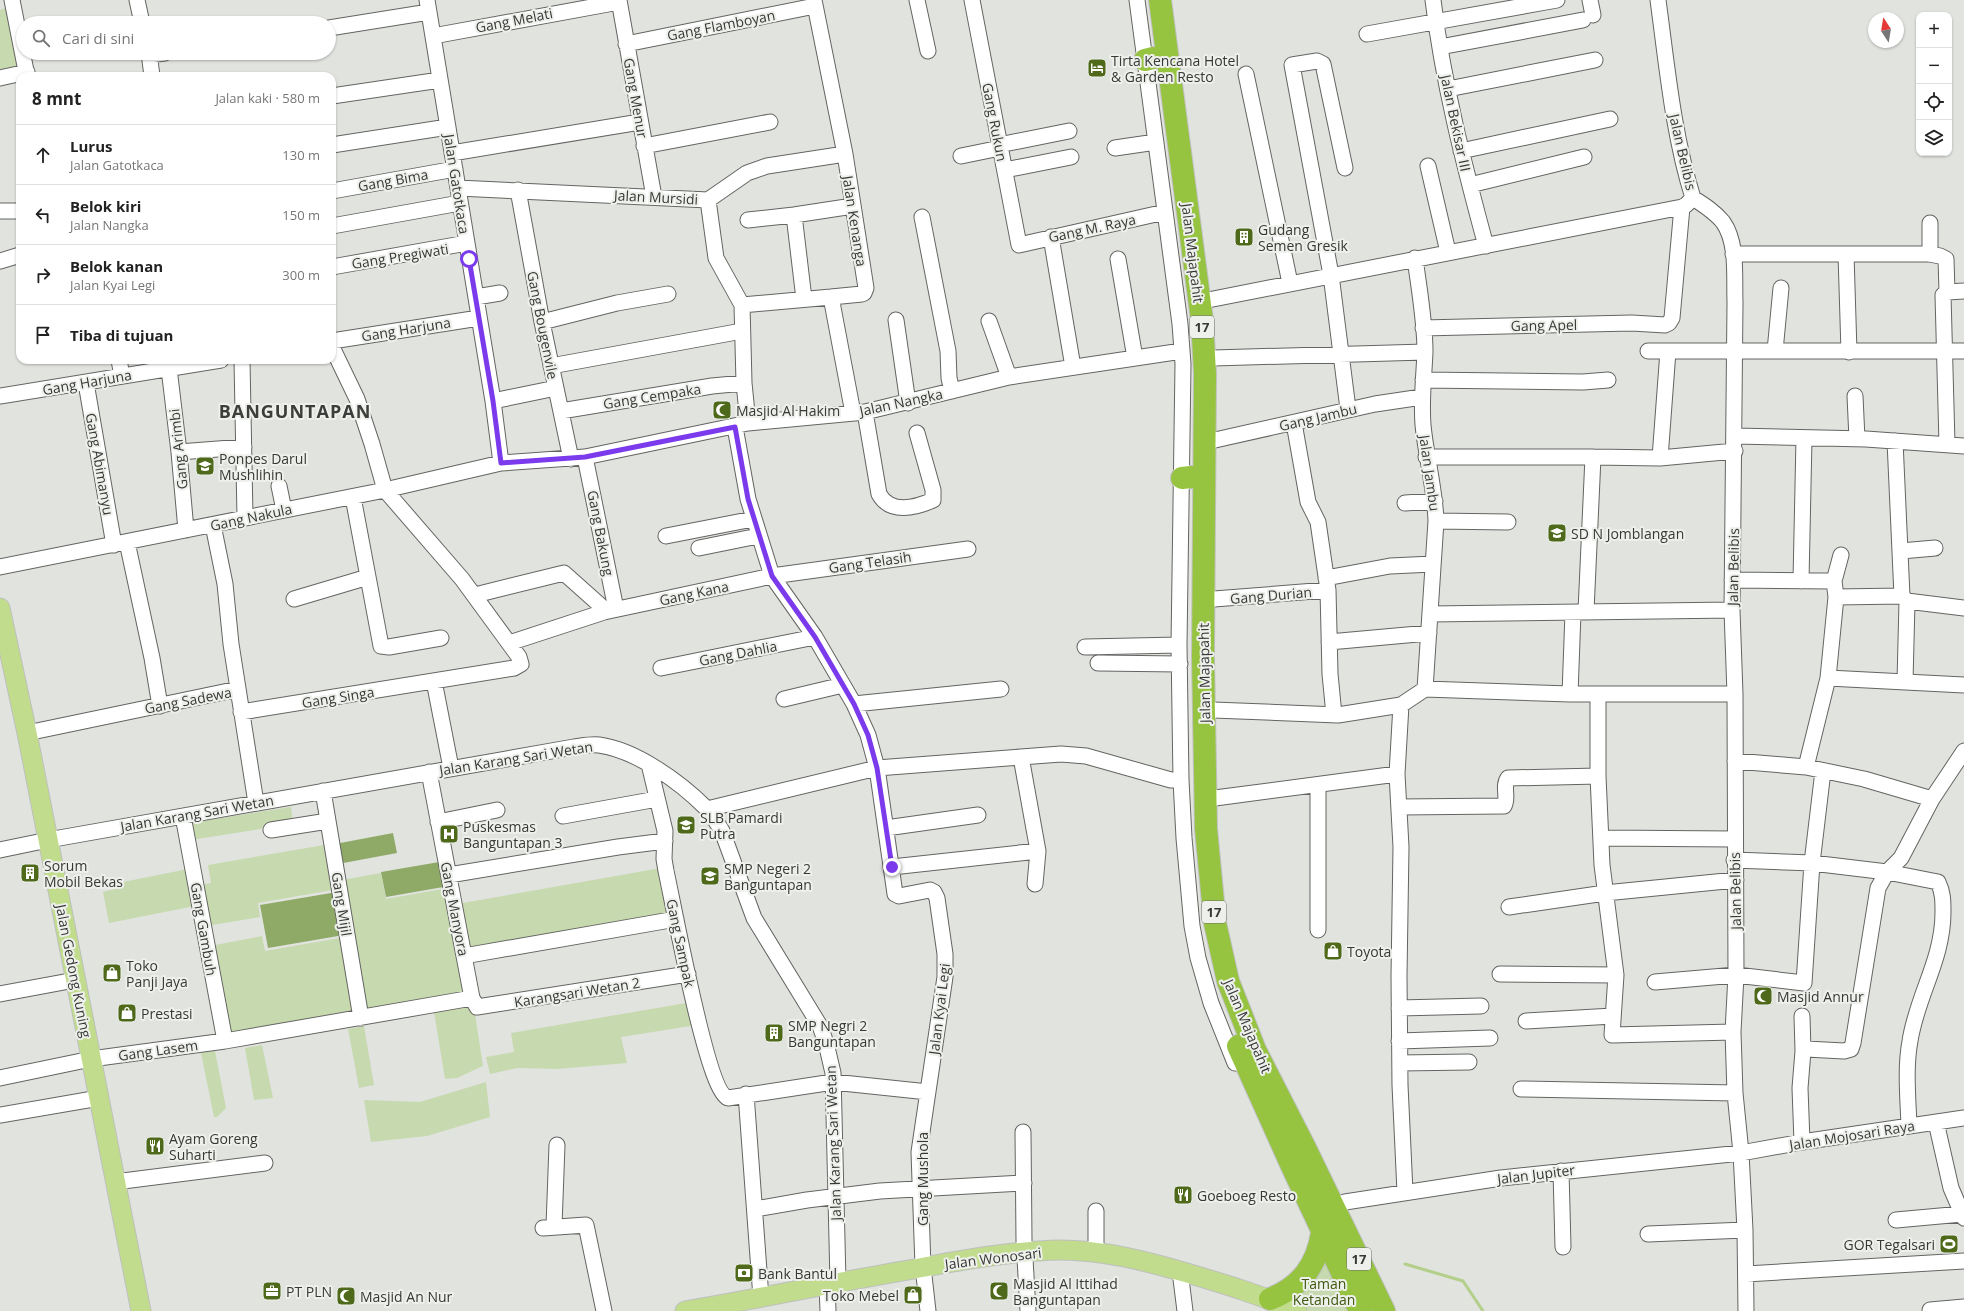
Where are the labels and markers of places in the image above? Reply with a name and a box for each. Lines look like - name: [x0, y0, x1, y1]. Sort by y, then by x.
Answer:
- place label: Tirta Kencana Hotel & Garden Resto: [1111, 51, 1239, 86]
- hotel icon: Tirta Kencana Hotel & Garden Resto: [1086, 57, 1108, 79]
- place label: Gudang Semen Gresik: [1258, 220, 1349, 255]
- building icon: Gudang Semen Gresik: [1233, 226, 1255, 248]
- mosque icon: Masjid Al Hakim: [711, 399, 733, 421]
- place label: Masjid Al Hakim: [736, 401, 840, 420]
- place label: Ponpes Darul Mushlihin: [219, 449, 307, 484]
- school or university icon: Ponpes Darul Mushlihin: [194, 455, 216, 477]
- school or university icon: SD N Jomblangan: [1546, 522, 1568, 544]
- place label: SD N Jomblangan: [1571, 524, 1684, 543]
- place label: SLB Pamardi Putra: [700, 808, 782, 843]
- school or university icon: SLB Pamardi Putra: [675, 814, 697, 836]
- place label: Puskesmas Banguntapan 3: [463, 817, 563, 852]
- hospital icon: Puskesmas Banguntapan 3: [438, 823, 460, 845]
- place label: Sorum Mobil Bekas: [44, 856, 123, 891]
- place label: SMP Negeri 2 Banguntapan: [724, 859, 812, 894]
- building icon: Sorum Mobil Bekas: [19, 862, 41, 884]
- school or university icon: SMP Negeri 2 Banguntapan: [699, 865, 721, 887]
- shop icon: Toyota: [1322, 940, 1344, 962]
- place label: Toyota: [1347, 942, 1391, 961]
- place label: Toko Panji Jaya: [126, 956, 188, 991]
- shop icon: Toko Panji Jaya: [101, 962, 123, 984]
- mosque icon: Masjid Annur: [1752, 985, 1774, 1007]
- place label: Masjid Annur: [1777, 987, 1864, 1006]
- shop icon: Prestasi: [116, 1002, 138, 1024]
- place label: Prestasi: [141, 1004, 193, 1023]
- place label: SMP Negri 2 Banguntapan: [788, 1016, 876, 1051]
- building icon: SMP Negri 2 Banguntapan: [763, 1022, 785, 1044]
- place label: Ayam Goreng Suharti: [169, 1129, 258, 1164]
- restaurant icon: Ayam Goreng Suharti: [144, 1135, 166, 1157]
- restaurant icon: Goeboeg Resto: [1172, 1184, 1194, 1206]
- place label: Goeboeg Resto: [1197, 1186, 1296, 1205]
- sports icon: GOR Tegalsari: [1938, 1233, 1960, 1255]
- place label: GOR Tegalsari: [1843, 1235, 1935, 1254]
- bank icon: Bank Bantul: [733, 1262, 755, 1284]
- place label: Bank Bantul: [758, 1264, 837, 1283]
- place label: Masjid Al Ittihad Banguntapan: [1013, 1274, 1118, 1309]
- office icon: PT PLN: [261, 1280, 283, 1302]
- mosque icon: Masjid Al Ittihad Banguntapan: [988, 1280, 1010, 1302]
- place label: PT PLN: [286, 1282, 332, 1301]
- shop icon: Toko Mebel: [902, 1284, 924, 1306]
- mosque icon: Masjid An Nur: [335, 1285, 357, 1307]
- place label: Toko Mebel: [823, 1286, 899, 1305]
- place label: Masjid An Nur: [360, 1287, 453, 1306]

